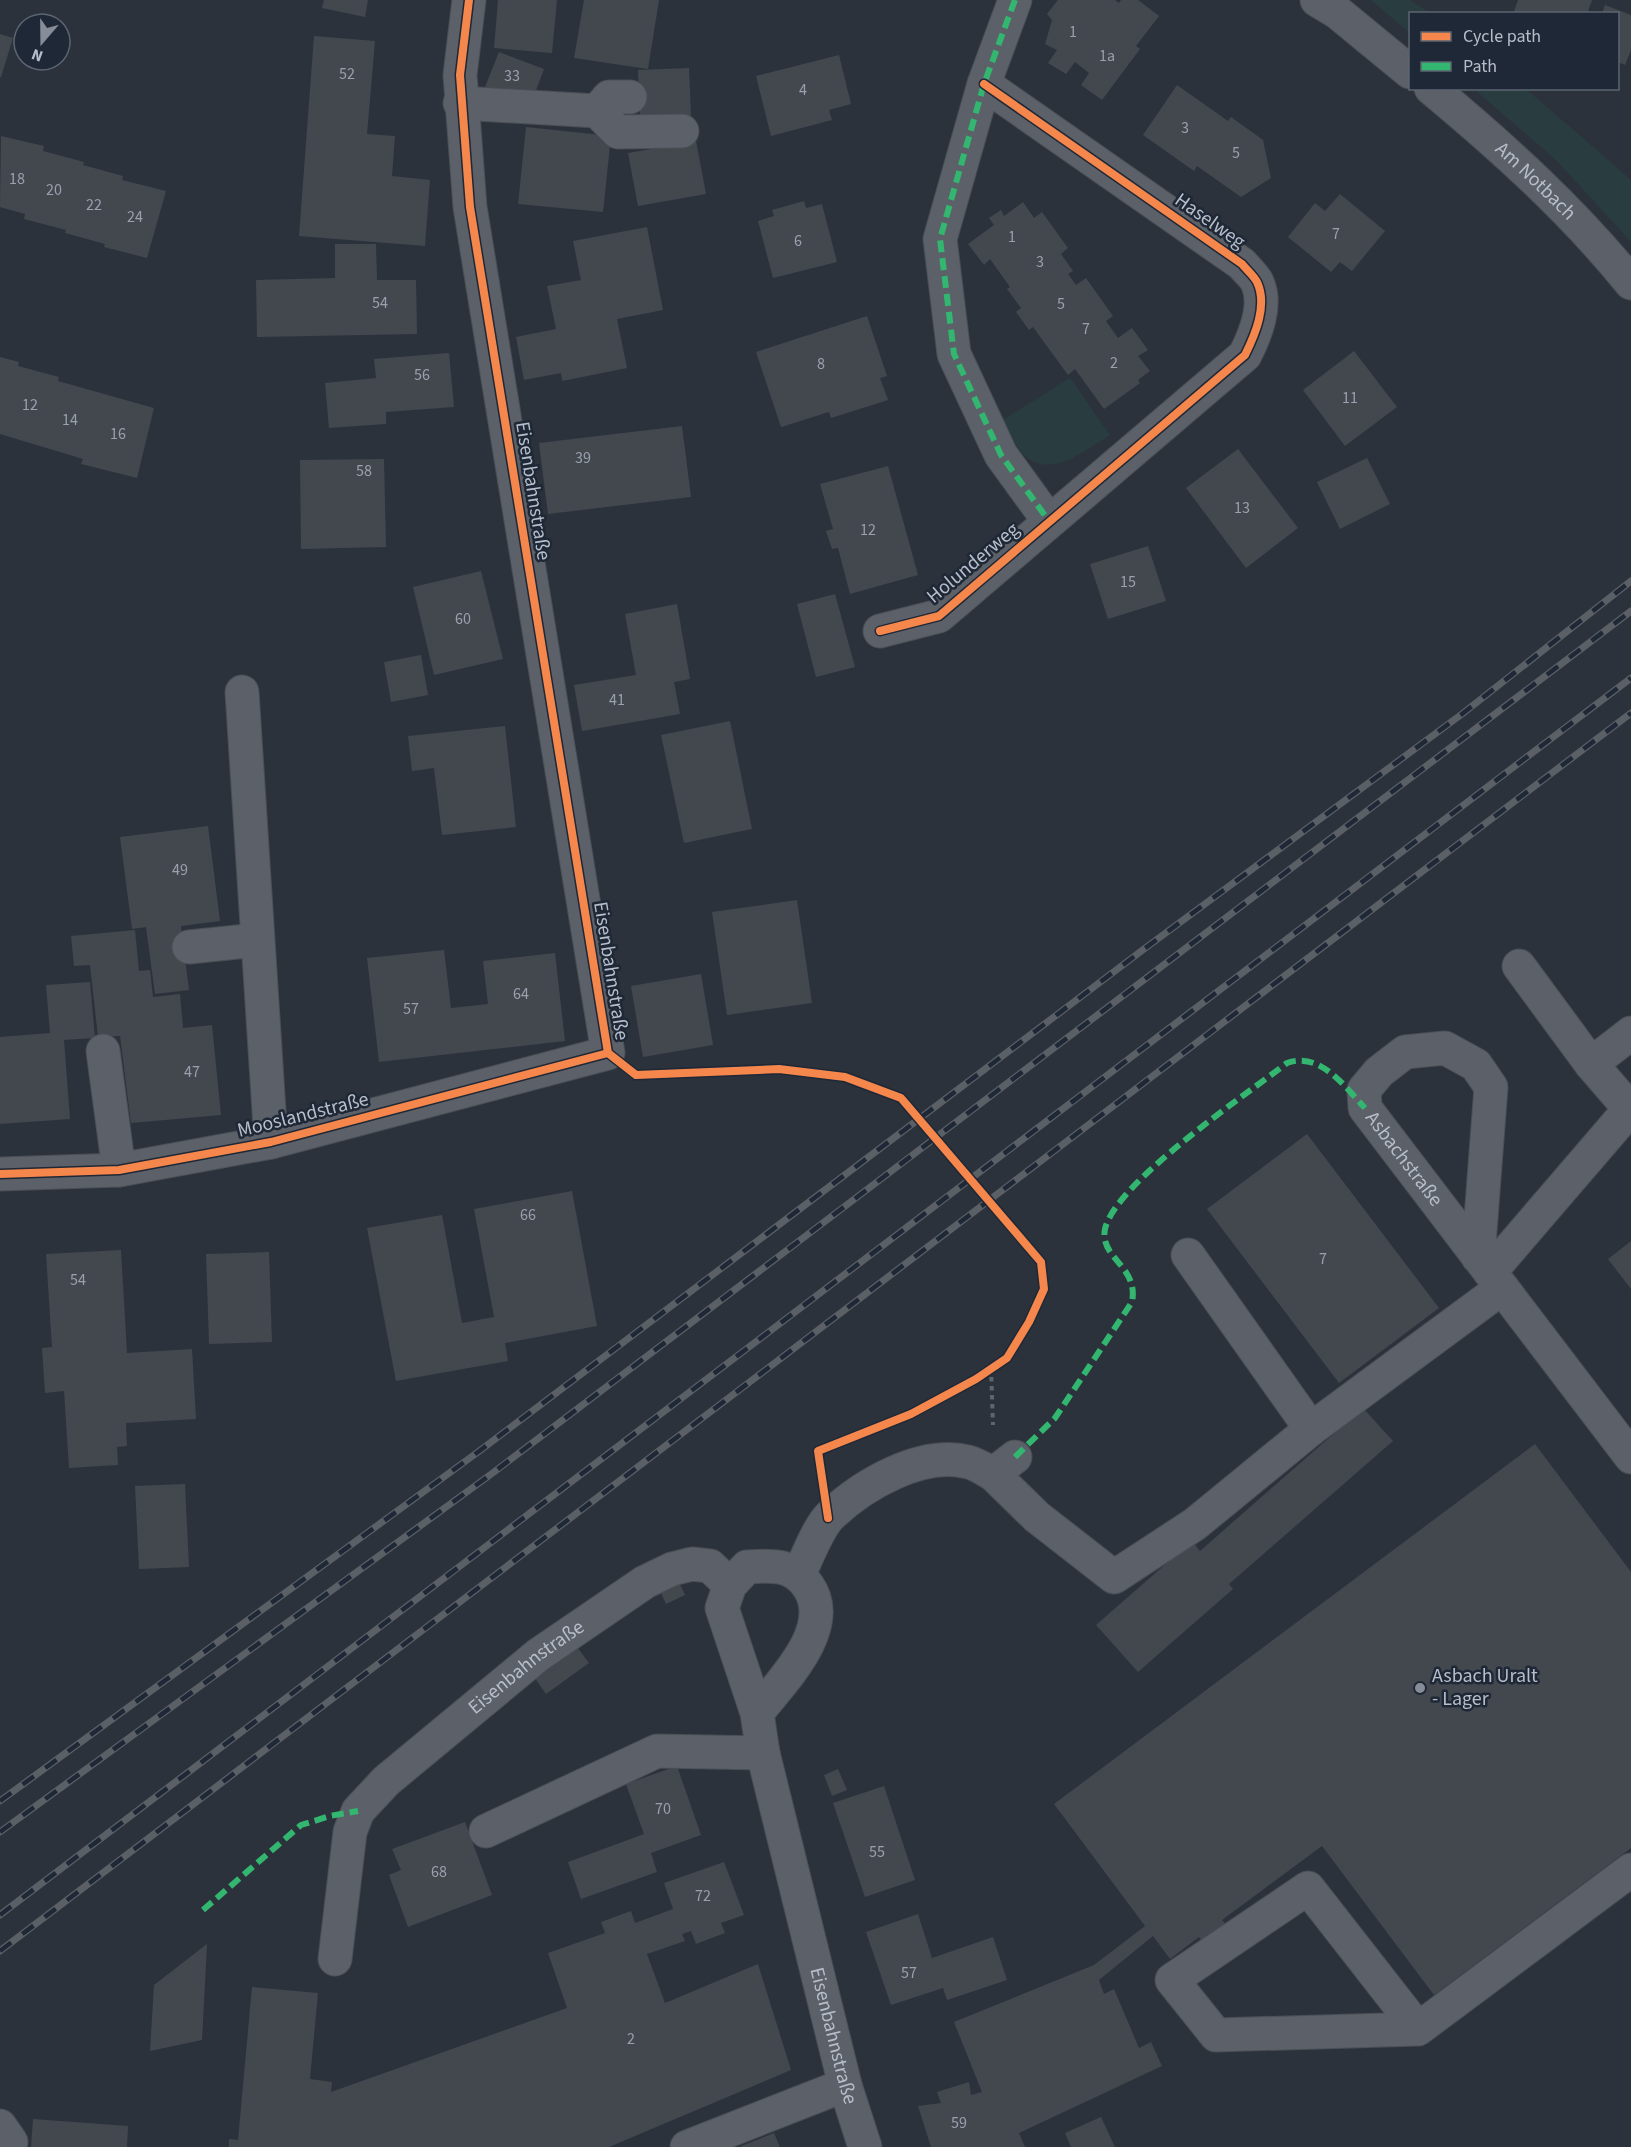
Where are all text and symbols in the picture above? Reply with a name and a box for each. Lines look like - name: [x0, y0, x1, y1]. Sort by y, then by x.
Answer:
- north arrow: [12, 12, 72, 72]
- legend: [1409, 12, 1619, 90]
- house number: 1: [1069, 21, 1077, 43]
- text: Cycle path: [1463, 24, 1541, 49]
- text: N: [28, 43, 46, 67]
- house number: 1a: [1099, 45, 1115, 67]
- text: Path: [1463, 54, 1497, 79]
- house number: 52: [339, 63, 355, 85]
- house number: 33: [504, 65, 520, 87]
- house number: 4: [799, 79, 807, 101]
- house number: 3: [1181, 117, 1189, 139]
- street label: Am Notbach: [1489, 135, 1582, 227]
- house number: 5: [1232, 142, 1240, 164]
- house number: 18: [9, 168, 25, 190]
- house number: 20: [46, 179, 62, 201]
- street label: Haselweg: [1169, 186, 1251, 256]
- house number: 22: [86, 194, 102, 216]
- house number: 24: [127, 206, 143, 228]
- house number: 7: [1332, 223, 1340, 245]
- house number: 1: [1008, 226, 1016, 248]
- house number: 6: [794, 230, 802, 252]
- house number: 3: [1036, 251, 1044, 273]
- house number: 54: [372, 292, 388, 314]
- house number: 5: [1057, 293, 1065, 315]
- house number: 7: [1082, 318, 1090, 340]
- house number: 2: [1110, 352, 1118, 374]
- house number: 8: [817, 353, 825, 375]
- house number: 56: [414, 364, 430, 386]
- house number: 11: [1342, 387, 1358, 409]
- house number: 12: [22, 394, 38, 416]
- house number: 14: [62, 409, 78, 431]
- street label: Eisenbahnstraße: [508, 420, 558, 562]
- house number: 16: [110, 423, 126, 445]
- house number: 39: [575, 447, 591, 469]
- house number: 58: [356, 460, 372, 482]
- house number: 13: [1234, 497, 1250, 519]
- street label: Holunderweg: [921, 516, 1025, 610]
- house number: 12: [860, 519, 876, 541]
- house number: 15: [1120, 571, 1136, 593]
- house number: 60: [455, 608, 471, 630]
- house number: 41: [609, 689, 625, 711]
- house number: 49: [172, 859, 188, 881]
- street label: Eisenbahnstraße: [586, 900, 636, 1042]
- house number: 64: [513, 983, 529, 1005]
- house number: 57: [403, 998, 419, 1020]
- house number: 47: [184, 1061, 200, 1083]
- street label: Mooslandstraße: [234, 1085, 372, 1145]
- street label: Asbachstraße: [1358, 1105, 1449, 1213]
- house number: 66: [520, 1204, 536, 1226]
- house number: 7: [1319, 1248, 1327, 1270]
- house number: 54: [70, 1269, 86, 1291]
- street label: Eisenbahnstraße: [462, 1613, 590, 1721]
- place label: Asbach Uralt - Lager: [1432, 1662, 1538, 1713]
- marker: Asbach Uralt - Lager: [1413, 1681, 1427, 1695]
- house number: 70: [655, 1798, 671, 1820]
- house number: 55: [869, 1841, 885, 1863]
- house number: 68: [431, 1861, 447, 1883]
- house number: 72: [695, 1885, 711, 1907]
- house number: 57: [901, 1962, 917, 1984]
- street label: Eisenbahnstraße: [802, 1964, 864, 2108]
- house number: 2: [627, 2028, 635, 2050]
- house number: 59: [951, 2112, 967, 2134]

